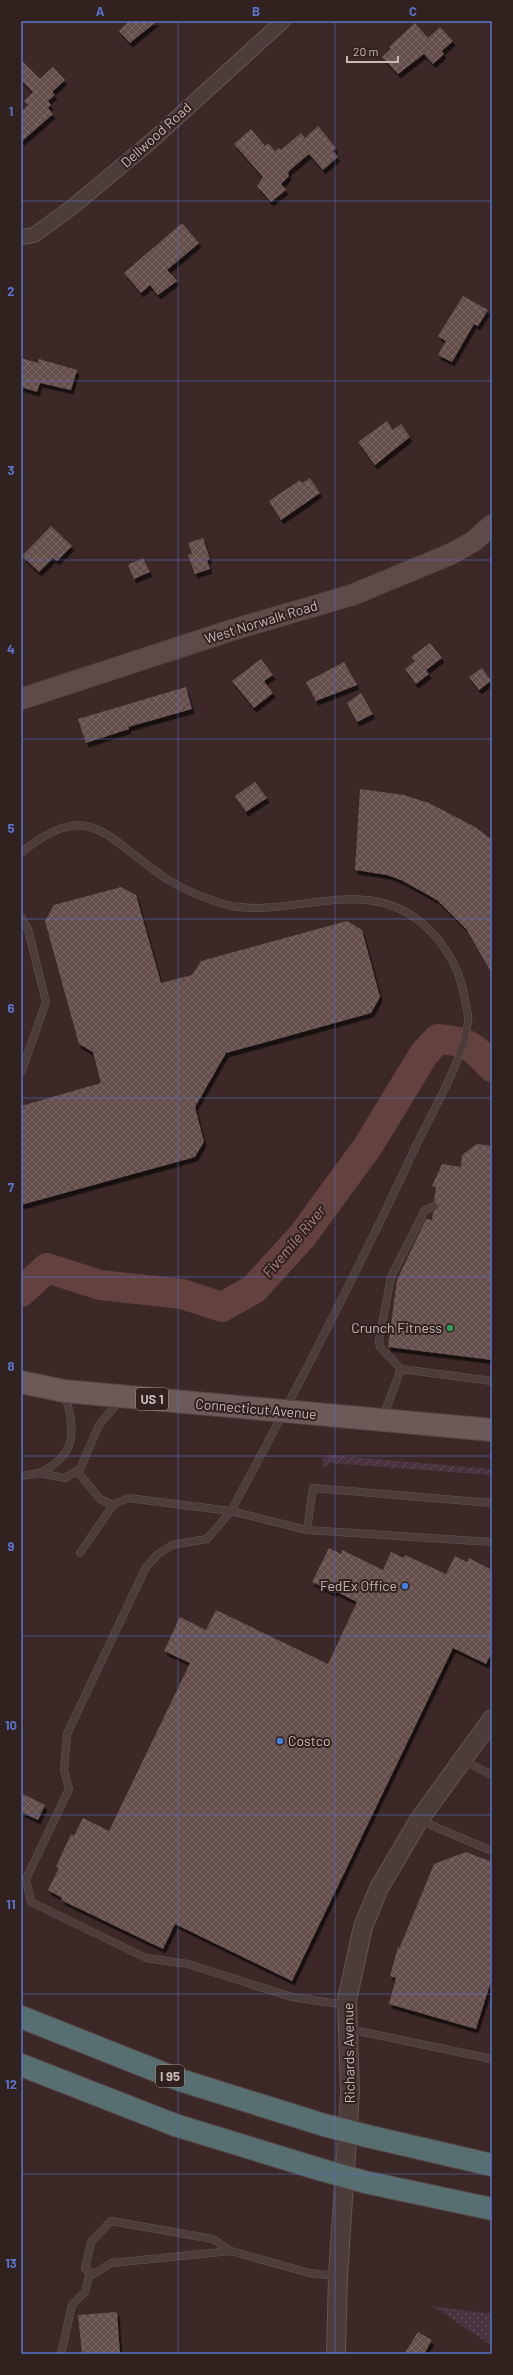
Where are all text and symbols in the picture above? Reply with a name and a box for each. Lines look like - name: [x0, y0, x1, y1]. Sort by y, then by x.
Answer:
- text: A: [96, 3, 105, 19]
- text: B: [252, 3, 260, 19]
- text: C: [409, 3, 417, 19]
- scale bar: [347, 38, 398, 64]
- text: 20 m: [353, 44, 379, 58]
- street label: Dellwood Road: [117, 99, 194, 171]
- text: 1: [9, 103, 13, 119]
- text: 2: [7, 283, 15, 299]
- text: 3: [7, 462, 15, 478]
- street label: West Norwalk Road: [202, 596, 319, 647]
- text: 4: [7, 641, 15, 657]
- text: 5: [7, 820, 15, 836]
- text: 6: [8, 1000, 15, 1016]
- text: 7: [8, 1179, 15, 1195]
- water label: Fivemile River: [258, 1201, 329, 1281]
- place label: Crunch Fitness: [351, 1319, 442, 1336]
- marker: Crunch Fitness: [445, 1323, 455, 1333]
- text: 8: [7, 1358, 15, 1374]
- road number: US 1: [136, 1388, 168, 1410]
- street label: Connecticut Avenue: [195, 1395, 317, 1422]
- text: 9: [8, 1538, 15, 1554]
- place label: FedEx Office: [320, 1577, 397, 1594]
- marker: FedEx Office: [400, 1581, 410, 1591]
- text: 10: [5, 1717, 17, 1733]
- place label: Costco: [288, 1732, 331, 1749]
- marker: Costco: [275, 1736, 285, 1746]
- text: 11: [6, 1896, 16, 1912]
- street label: Richards Avenue: [339, 2002, 358, 2104]
- road number: I 95: [156, 2065, 184, 2087]
- text: 12: [5, 2076, 17, 2092]
- text: 13: [5, 2255, 17, 2271]

